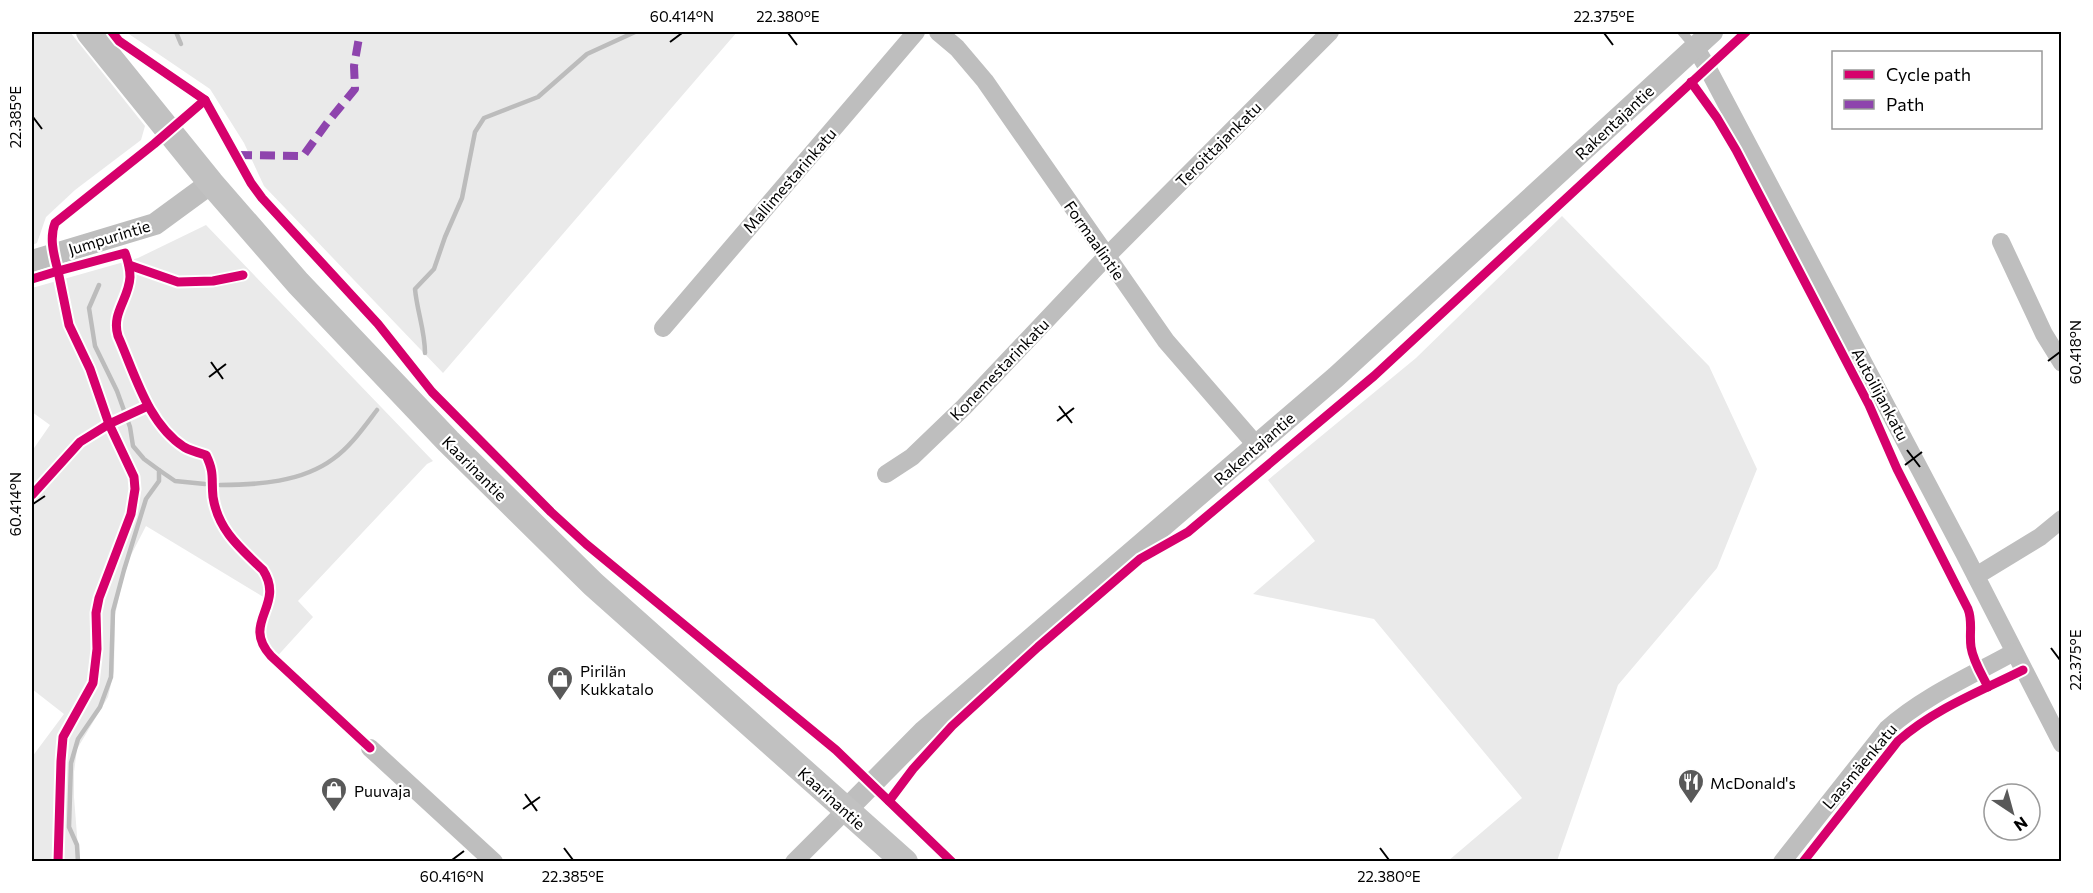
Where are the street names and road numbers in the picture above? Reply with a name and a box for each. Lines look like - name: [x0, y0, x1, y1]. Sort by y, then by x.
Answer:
- street label: Rakentajantie: [1571, 81, 1657, 163]
- street label: Teroittajankatu: [1171, 97, 1265, 191]
- street label: Mallimestarinkatu: [738, 124, 840, 236]
- street label: Formaalintie: [1061, 197, 1129, 283]
- street label: Jumpurintie: [66, 216, 152, 258]
- street label: Konemestarinkatu: [946, 314, 1052, 424]
- street label: Autoilijankatu: [1849, 344, 1913, 444]
- street label: Rakentajantie: [1210, 408, 1298, 488]
- street label: Kaarinantie: [439, 432, 511, 504]
- street label: Laasmäenkatu: [1818, 719, 1900, 813]
- street label: Kaarinantie: [795, 763, 869, 833]

